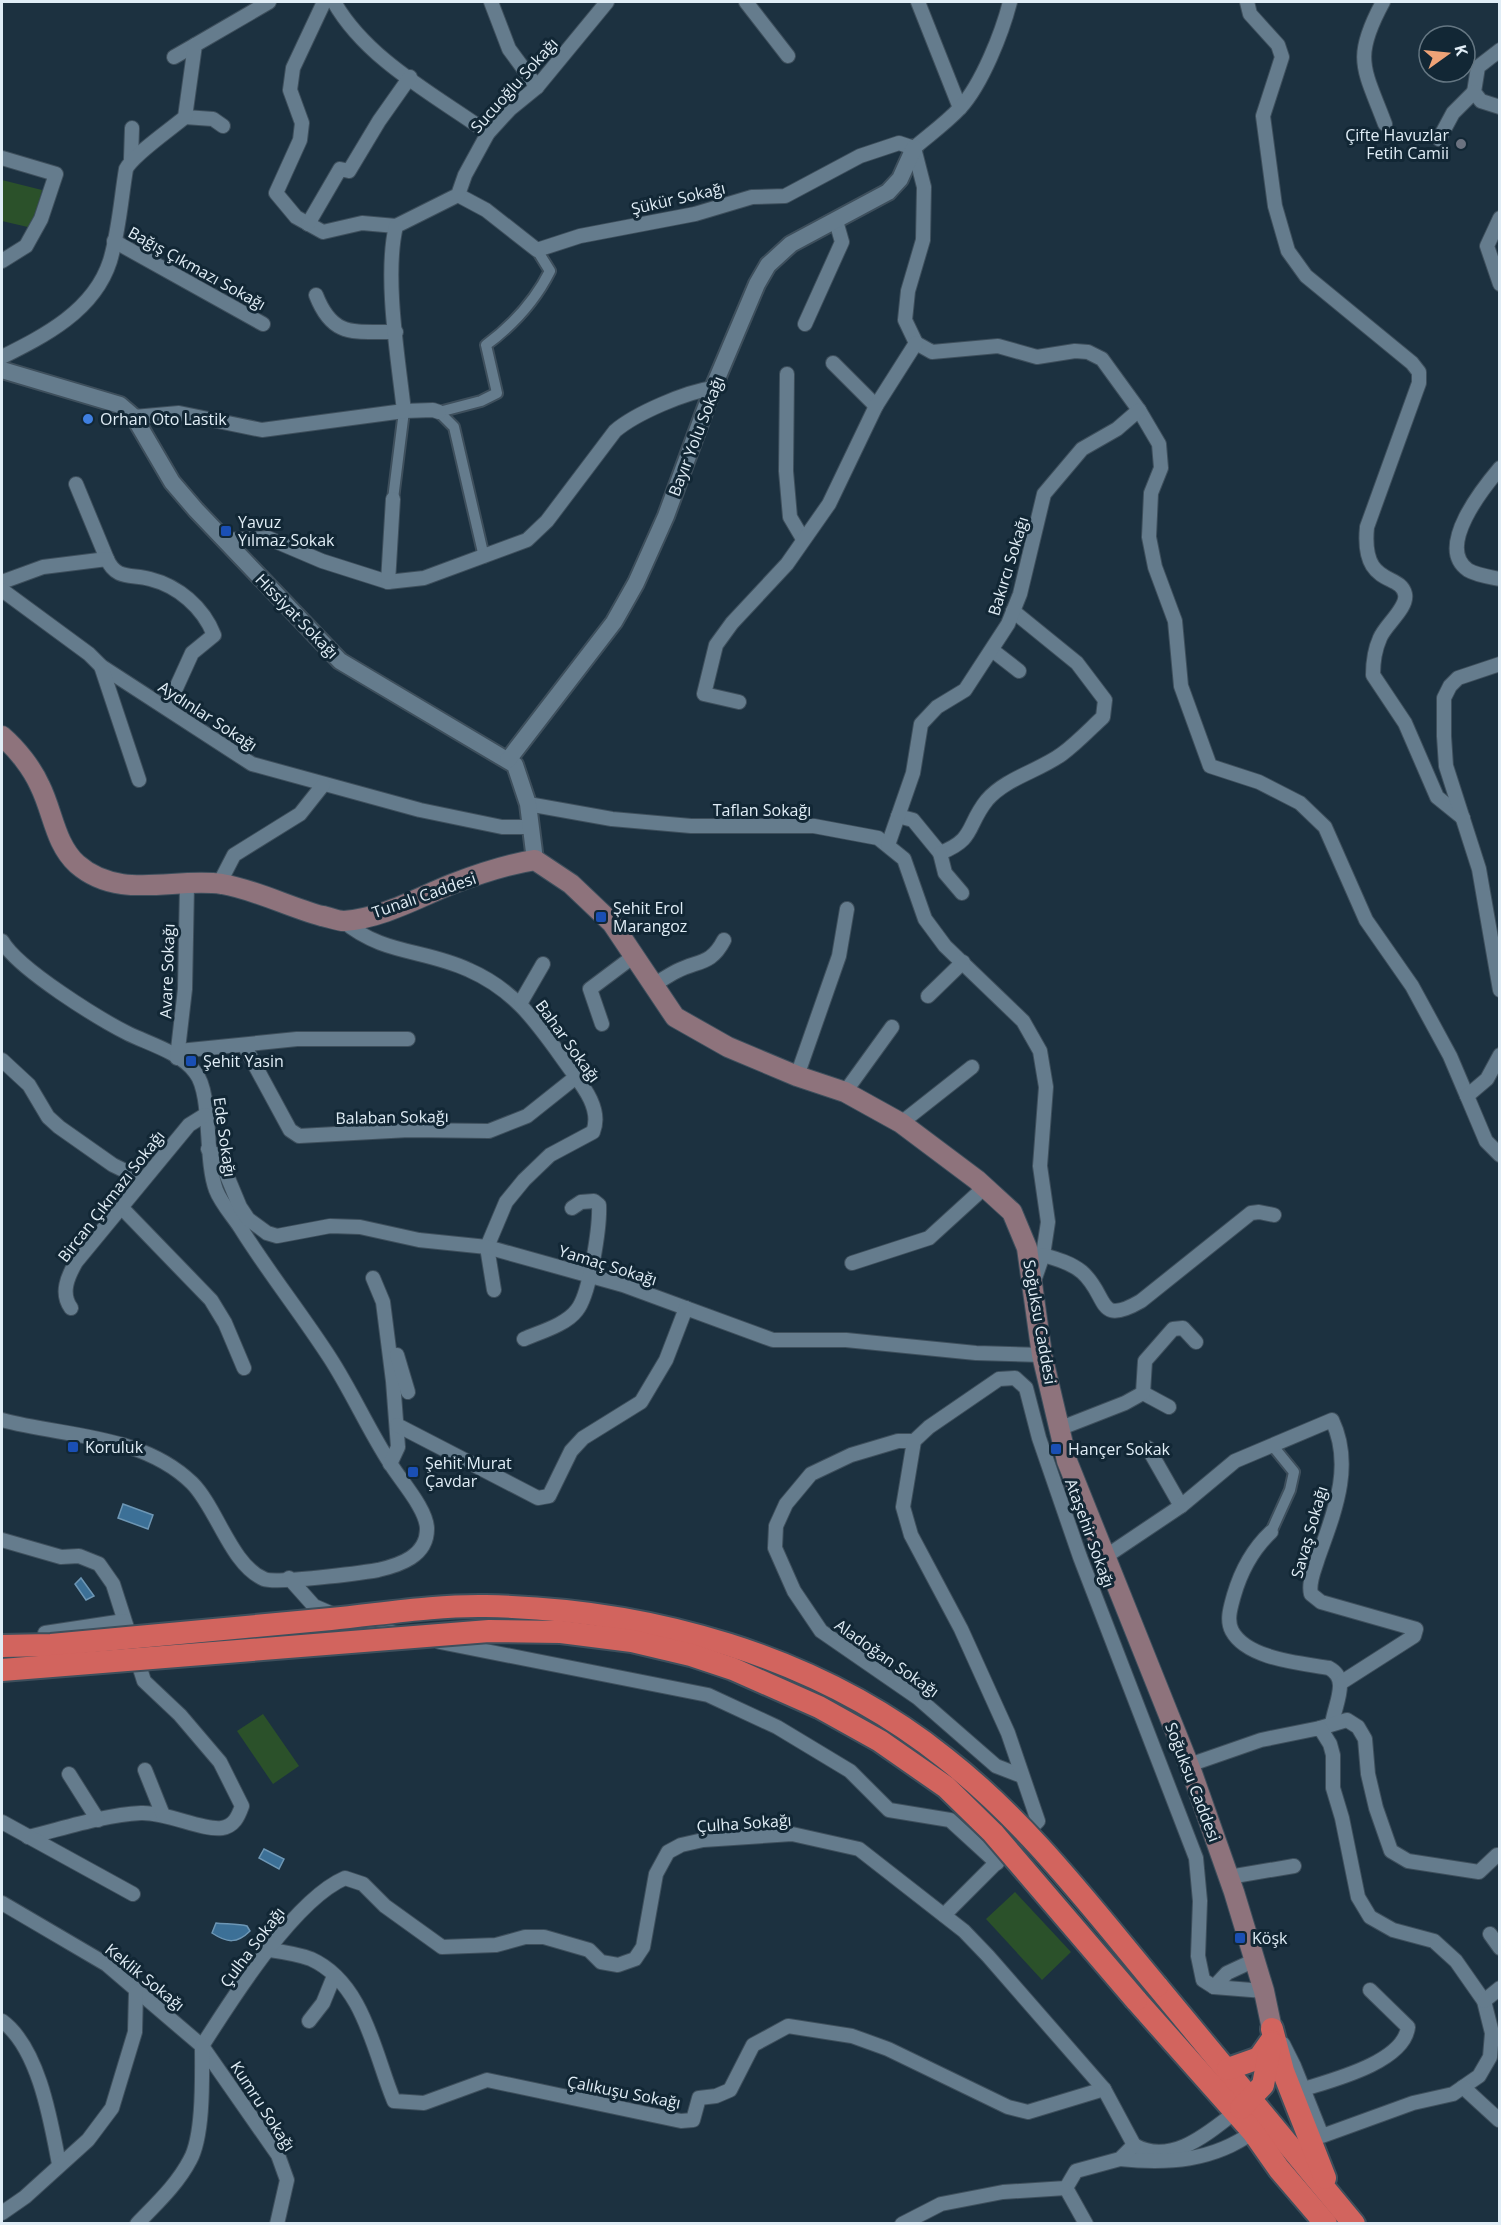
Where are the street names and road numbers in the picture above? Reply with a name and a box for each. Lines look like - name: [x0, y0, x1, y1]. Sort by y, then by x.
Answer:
- street label: Sucuoğlu Sokağı: [465, 33, 563, 137]
- street label: Şükür Sokağı: [629, 176, 727, 220]
- street label: Bağış Çıkmazı Sokağı: [124, 221, 270, 315]
- street label: Bayır Yolu Sokağı: [663, 373, 729, 499]
- street label: Bakırcı Sokağı: [982, 514, 1034, 618]
- street label: Hissiyat Sokağı: [251, 569, 343, 663]
- street label: Aydınlar Sokağı: [154, 676, 262, 756]
- street label: Taflan Sokağı: [713, 799, 811, 821]
- street label: Tunalı Caddesi: [369, 867, 479, 923]
- street label: Avare Sokağı: [154, 923, 180, 1019]
- street label: Bahar Sokağı: [531, 995, 605, 1087]
- street label: Ede Sokağı: [209, 1096, 241, 1178]
- street label: Balaban Sokağı: [335, 1105, 449, 1129]
- street label: Bircan Çıkmazı Sokağı: [53, 1125, 169, 1267]
- street label: Yamaç Sokağı: [556, 1240, 660, 1290]
- street label: Soğuksu Caddesi: [1018, 1258, 1062, 1386]
- street label: Ataşehir Sokağı: [1060, 1476, 1120, 1590]
- street label: Savaş Sokağı: [1285, 1483, 1333, 1581]
- street label: Aladoğan Sokağı: [831, 1614, 943, 1702]
- street label: Soğuksu Caddesi: [1160, 1719, 1226, 1845]
- street label: Çulha Sokağı: [696, 1809, 792, 1837]
- street label: Çulha Sokağı: [215, 1902, 289, 1992]
- street label: Keklik Sokağı: [101, 1938, 189, 2016]
- street label: Kumru Sokağı: [226, 2057, 300, 2155]
- street label: Çalıkuşu Sokağı: [565, 2070, 683, 2114]

